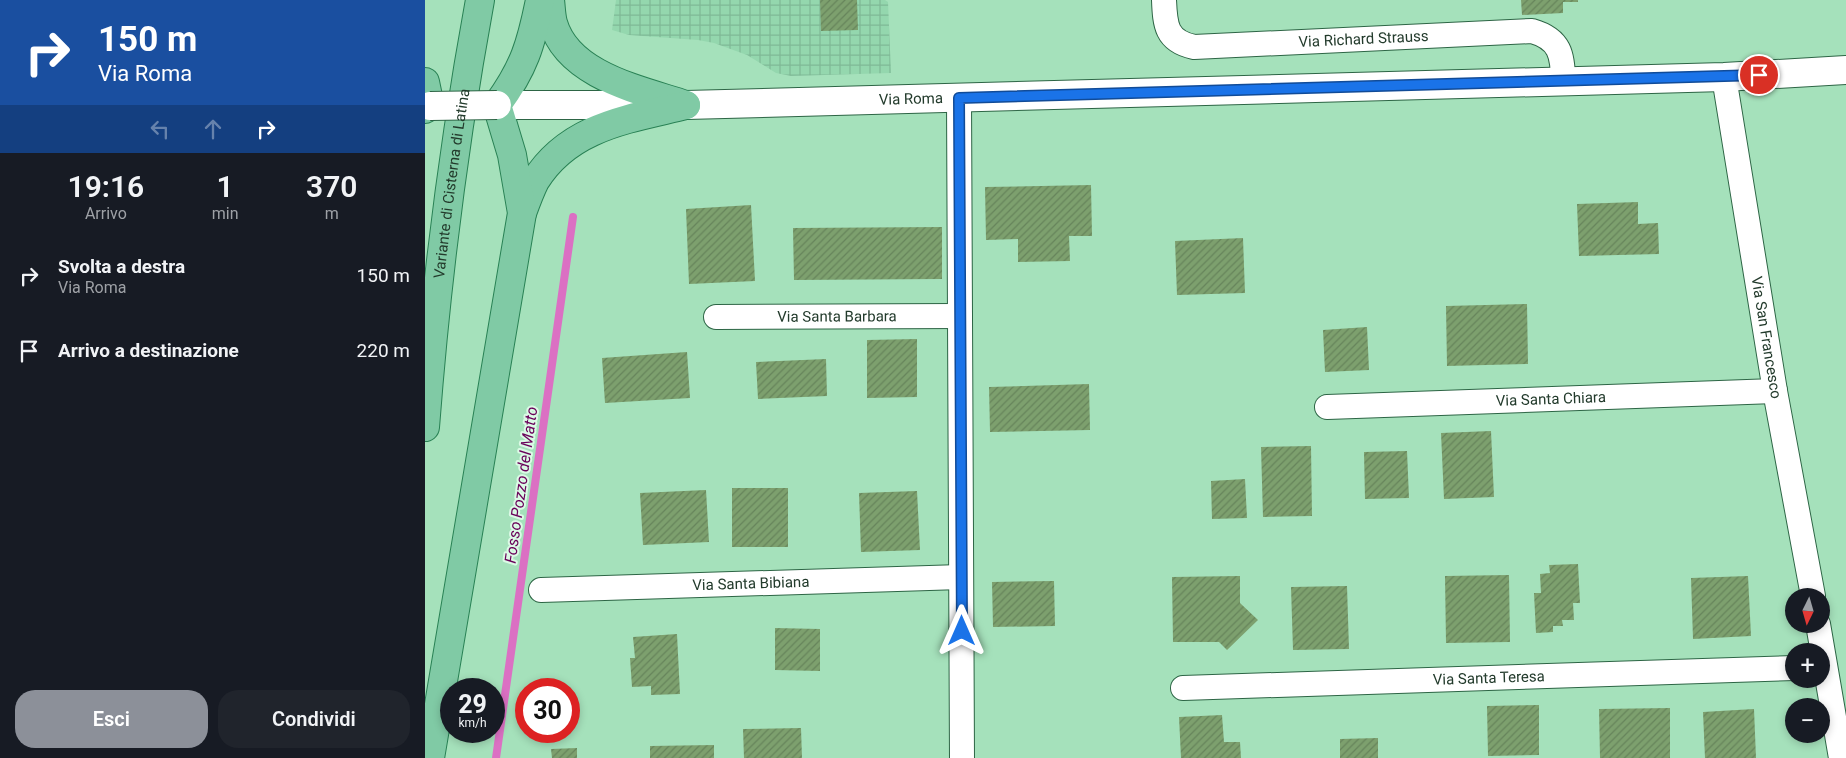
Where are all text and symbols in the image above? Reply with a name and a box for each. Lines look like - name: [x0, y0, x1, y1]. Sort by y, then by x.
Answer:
- text: 150 m: [98, 19, 197, 60]
- icon: right: [15, 20, 80, 85]
- street label: Via Richard Strauss: [1298, 27, 1429, 51]
- pin: [1738, 54, 1780, 96]
- text: Via Roma: [98, 61, 192, 86]
- icon: arrive: [1745, 61, 1773, 89]
- street label: Variante di Cisterna di Latina: [430, 87, 474, 279]
- street label: Via Roma: [879, 89, 943, 109]
- icon: left: [146, 115, 174, 143]
- icon: ahead: [199, 115, 227, 143]
- icon: right: [252, 115, 280, 143]
- text: 19:16: [68, 169, 144, 204]
- text: 1: [217, 169, 234, 204]
- text: 370: [306, 169, 357, 204]
- text: Arrivo: [85, 204, 127, 223]
- text: min: [212, 204, 239, 223]
- text: m: [325, 204, 339, 223]
- text: Svolta a destra: [58, 255, 185, 278]
- icon: right: [15, 262, 43, 290]
- text: 150 m: [357, 264, 410, 287]
- street label: Via San Francesco: [1748, 275, 1785, 400]
- text: Via Roma: [58, 278, 126, 297]
- street label: Via Santa Barbara: [777, 307, 897, 326]
- icon: arrive: [15, 337, 43, 365]
- text: Arrivo a destinazione: [58, 339, 239, 362]
- text: 220 m: [357, 339, 410, 362]
- street label: Via Santa Chiara: [1495, 388, 1606, 410]
- water label: Fosso Pozzo del Matto: [501, 405, 541, 565]
- street label: Via Santa Bibiana: [692, 573, 810, 594]
- north arrow: [1785, 588, 1830, 632]
- map controls: [1785, 588, 1830, 743]
- position arrow: [935, 604, 987, 656]
- button: +: [1785, 643, 1830, 688]
- street label: Via Santa Teresa: [1433, 667, 1545, 689]
- speed limit sign: 30: [515, 678, 580, 743]
- button: Esci: [15, 690, 208, 748]
- button: Condividi: [218, 690, 410, 748]
- text: 29: [458, 690, 487, 719]
- button: −: [1785, 698, 1830, 743]
- text: km/h: [458, 716, 487, 730]

